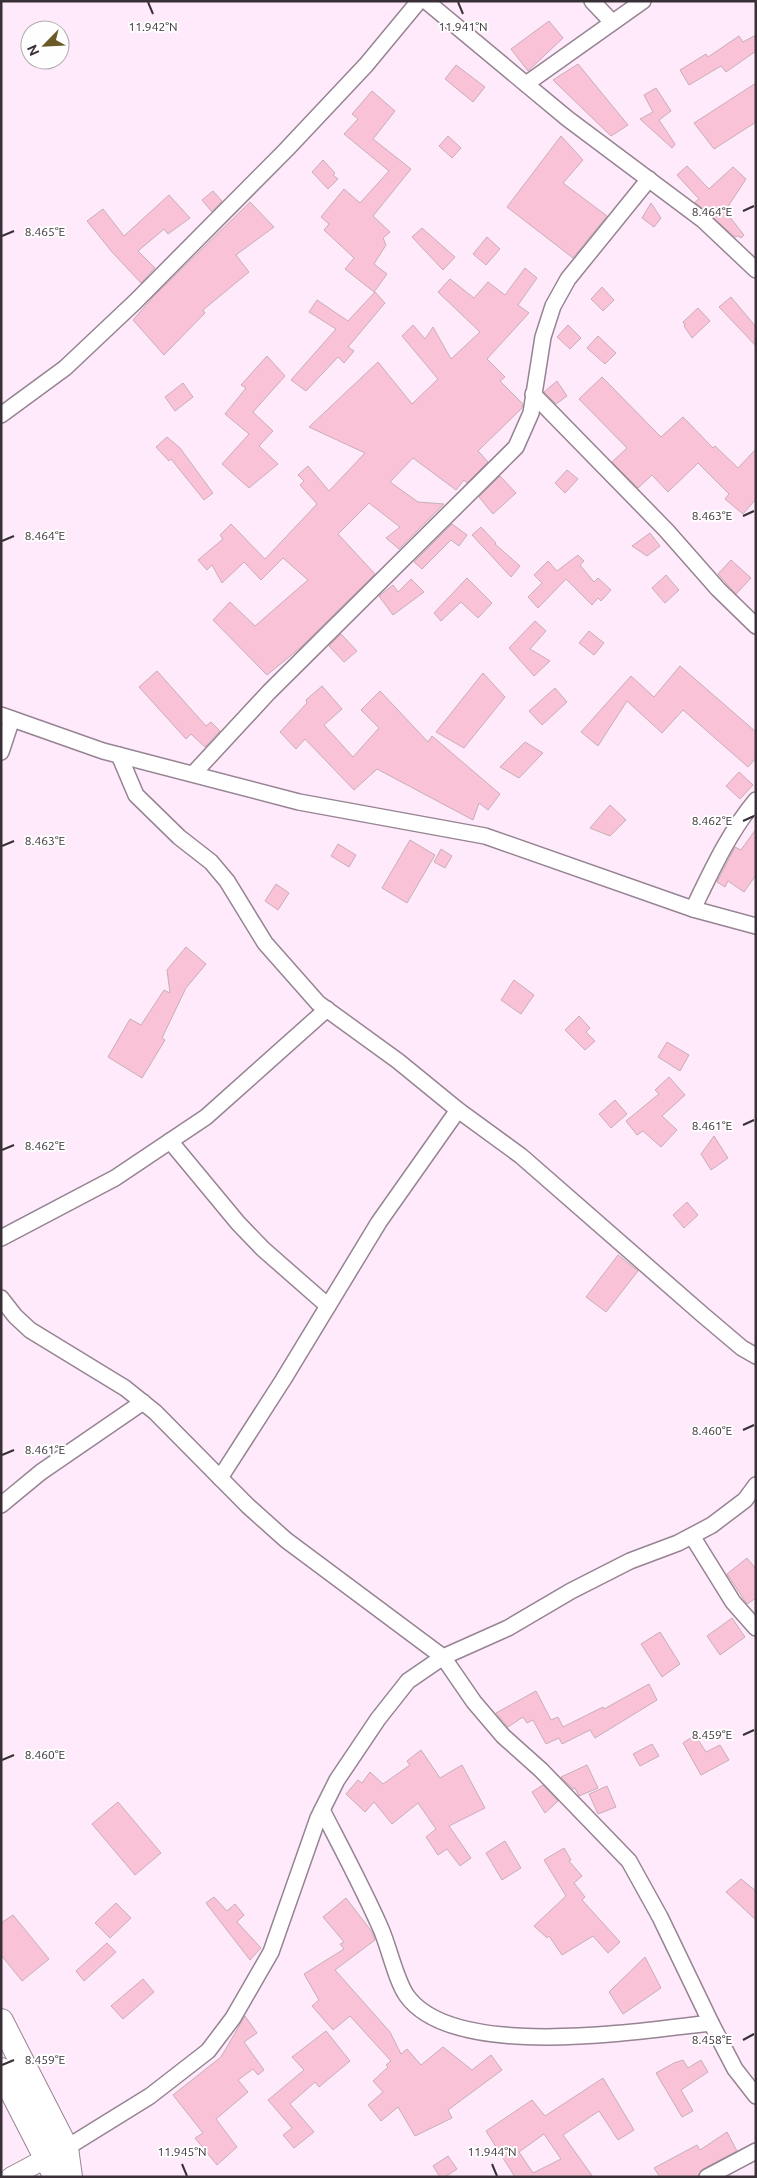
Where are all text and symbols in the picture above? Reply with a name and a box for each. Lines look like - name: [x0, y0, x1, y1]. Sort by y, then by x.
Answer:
- north arrow: [20, 20, 70, 70]
- text: 11.942°N: [128, 20, 178, 33]
- text: 11.941°N: [438, 20, 488, 33]
- text: N: [24, 42, 43, 58]
- text: 8.464°E: [692, 205, 733, 218]
- text: 8.465°E: [25, 225, 66, 238]
- text: 8.463°E: [692, 509, 733, 522]
- text: 8.464°E: [25, 529, 66, 542]
- text: 8.462°E: [692, 814, 733, 827]
- text: 8.463°E: [25, 834, 66, 847]
- text: 8.461°E: [692, 1119, 733, 1132]
- text: 8.462°E: [25, 1139, 66, 1152]
- text: 8.460°E: [692, 1424, 733, 1437]
- text: 8.461°E: [25, 1443, 66, 1456]
- text: 8.459°E: [692, 1728, 733, 1741]
- text: 8.460°E: [25, 1748, 66, 1761]
- text: 8.458°E: [692, 2033, 733, 2046]
- text: 8.459°E: [25, 2053, 66, 2066]
- text: 11.945°N: [157, 2145, 207, 2158]
- text: 11.944°N: [467, 2145, 517, 2158]

